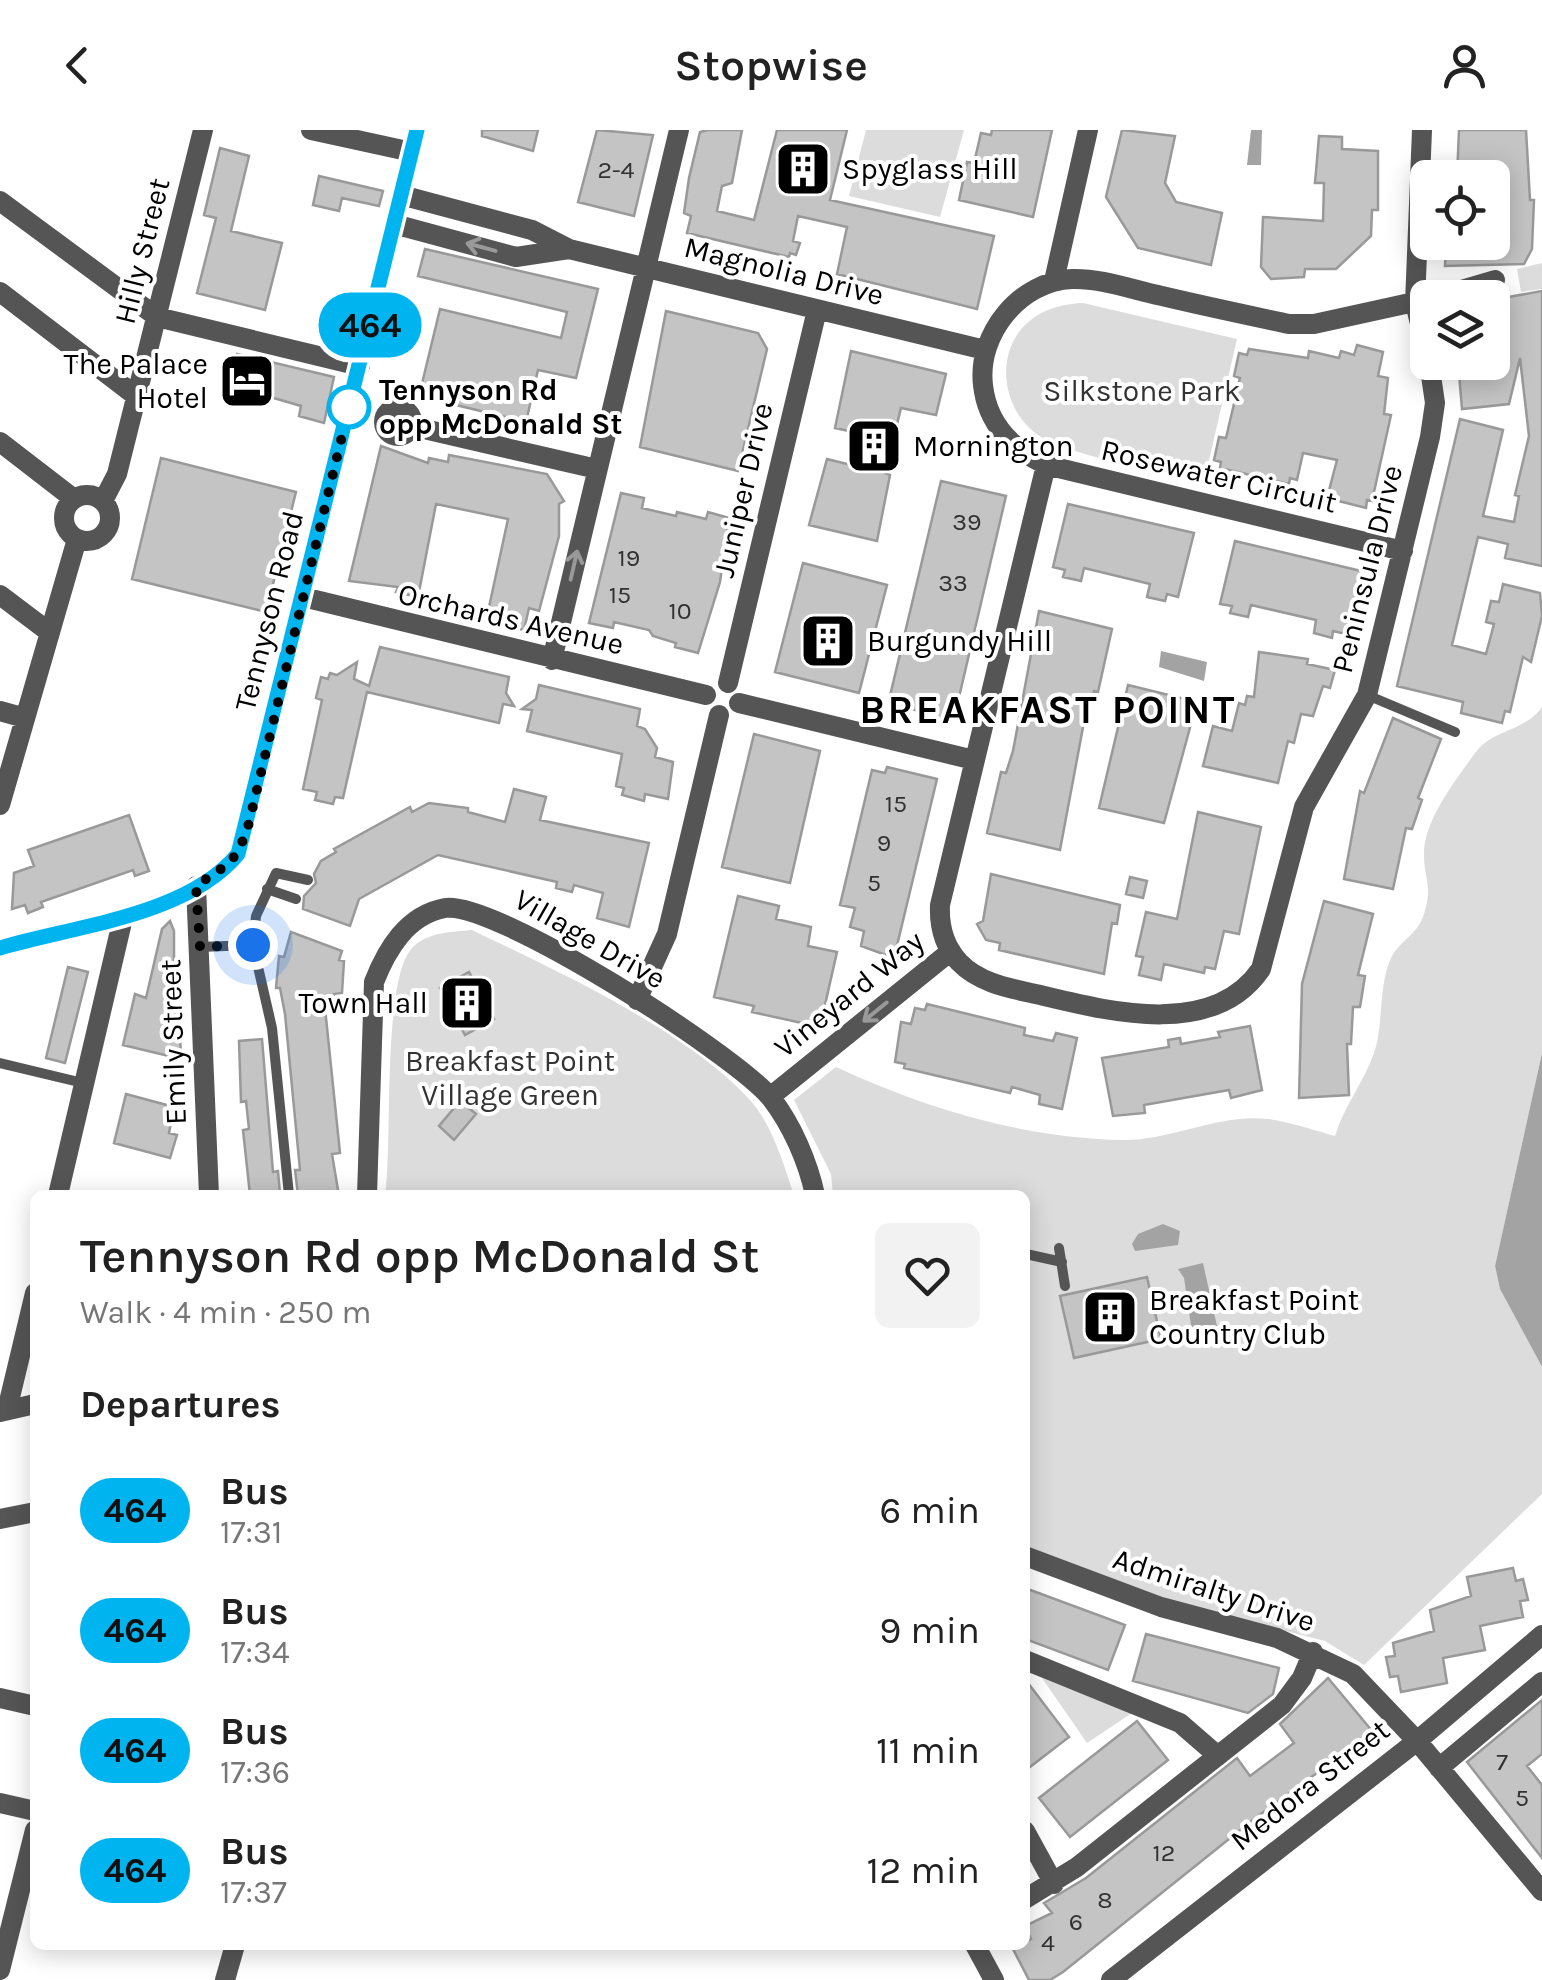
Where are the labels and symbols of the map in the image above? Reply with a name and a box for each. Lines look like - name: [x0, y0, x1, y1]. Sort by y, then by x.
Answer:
- building icon: Spyglass Hill: [773, 139, 833, 199]
- place label: Spyglass Hill: [842, 151, 1018, 187]
- house number: 2-4: [597, 155, 635, 184]
- street label: Hilly Street: [106, 174, 178, 328]
- street label: Magnolia Drive: [680, 229, 888, 313]
- one-way arrow: [466, 237, 497, 256]
- line badge: 464: [312, 292, 428, 358]
- place label: The Palace Hotel: [63, 346, 208, 416]
- hotel icon: The Palace Hotel: [217, 351, 277, 411]
- place label: Tennyson Rd opp McDonald St: [379, 372, 622, 442]
- park label: Silkstone Park: [1043, 373, 1241, 409]
- marker: Tennyson Rd opp McDonald St: [328, 386, 370, 428]
- street label: Juniper Drive: [705, 399, 781, 581]
- building icon: Mornington: [844, 416, 904, 476]
- place label: Mornington: [913, 428, 1074, 464]
- street label: Rosewater Circuit: [1098, 431, 1340, 521]
- street label: Peninsula Drive: [1324, 461, 1410, 677]
- street label: Tennyson Road: [227, 507, 311, 715]
- house number: 39: [952, 507, 982, 536]
- house number: 19: [618, 543, 640, 572]
- one-way arrow: [566, 550, 584, 582]
- house number: 33: [938, 568, 968, 597]
- street label: Orchards Avenue: [395, 576, 627, 662]
- house number: 15: [609, 580, 631, 609]
- house number: 10: [668, 596, 692, 625]
- building icon: Burgundy Hill: [798, 611, 858, 671]
- place label: Burgundy Hill: [867, 623, 1052, 659]
- district label: BREAKFAST POINT: [859, 686, 1237, 733]
- house number: 15: [885, 789, 907, 818]
- house number: 9: [877, 828, 891, 857]
- house number: 5: [867, 868, 881, 897]
- street label: Village Drive: [508, 881, 672, 997]
- your location: [228, 920, 278, 970]
- street label: Vineyard Way: [767, 923, 931, 1065]
- street label: Emily Street: [152, 959, 194, 1125]
- building icon: Town Hall: [437, 973, 497, 1033]
- place label: Town Hall: [299, 985, 428, 1021]
- one-way arrow: [862, 1001, 888, 1023]
- park label: Breakfast Point Village Green: [405, 1043, 615, 1113]
- place label: Breakfast Point Country Club: [1149, 1282, 1359, 1352]
- building icon: Breakfast Point Country Club: [1080, 1287, 1140, 1347]
- street label: Admiralty Drive: [1108, 1540, 1320, 1640]
- street label: Medora Street: [1223, 1712, 1397, 1858]
- house number: 7: [1496, 1747, 1508, 1776]
- house number: 5: [1515, 1783, 1529, 1812]
- house number: 12: [1153, 1838, 1175, 1867]
- house number: 8: [1097, 1885, 1113, 1914]
- house number: 6: [1069, 1907, 1083, 1936]
- house number: 4: [1041, 1928, 1055, 1957]

